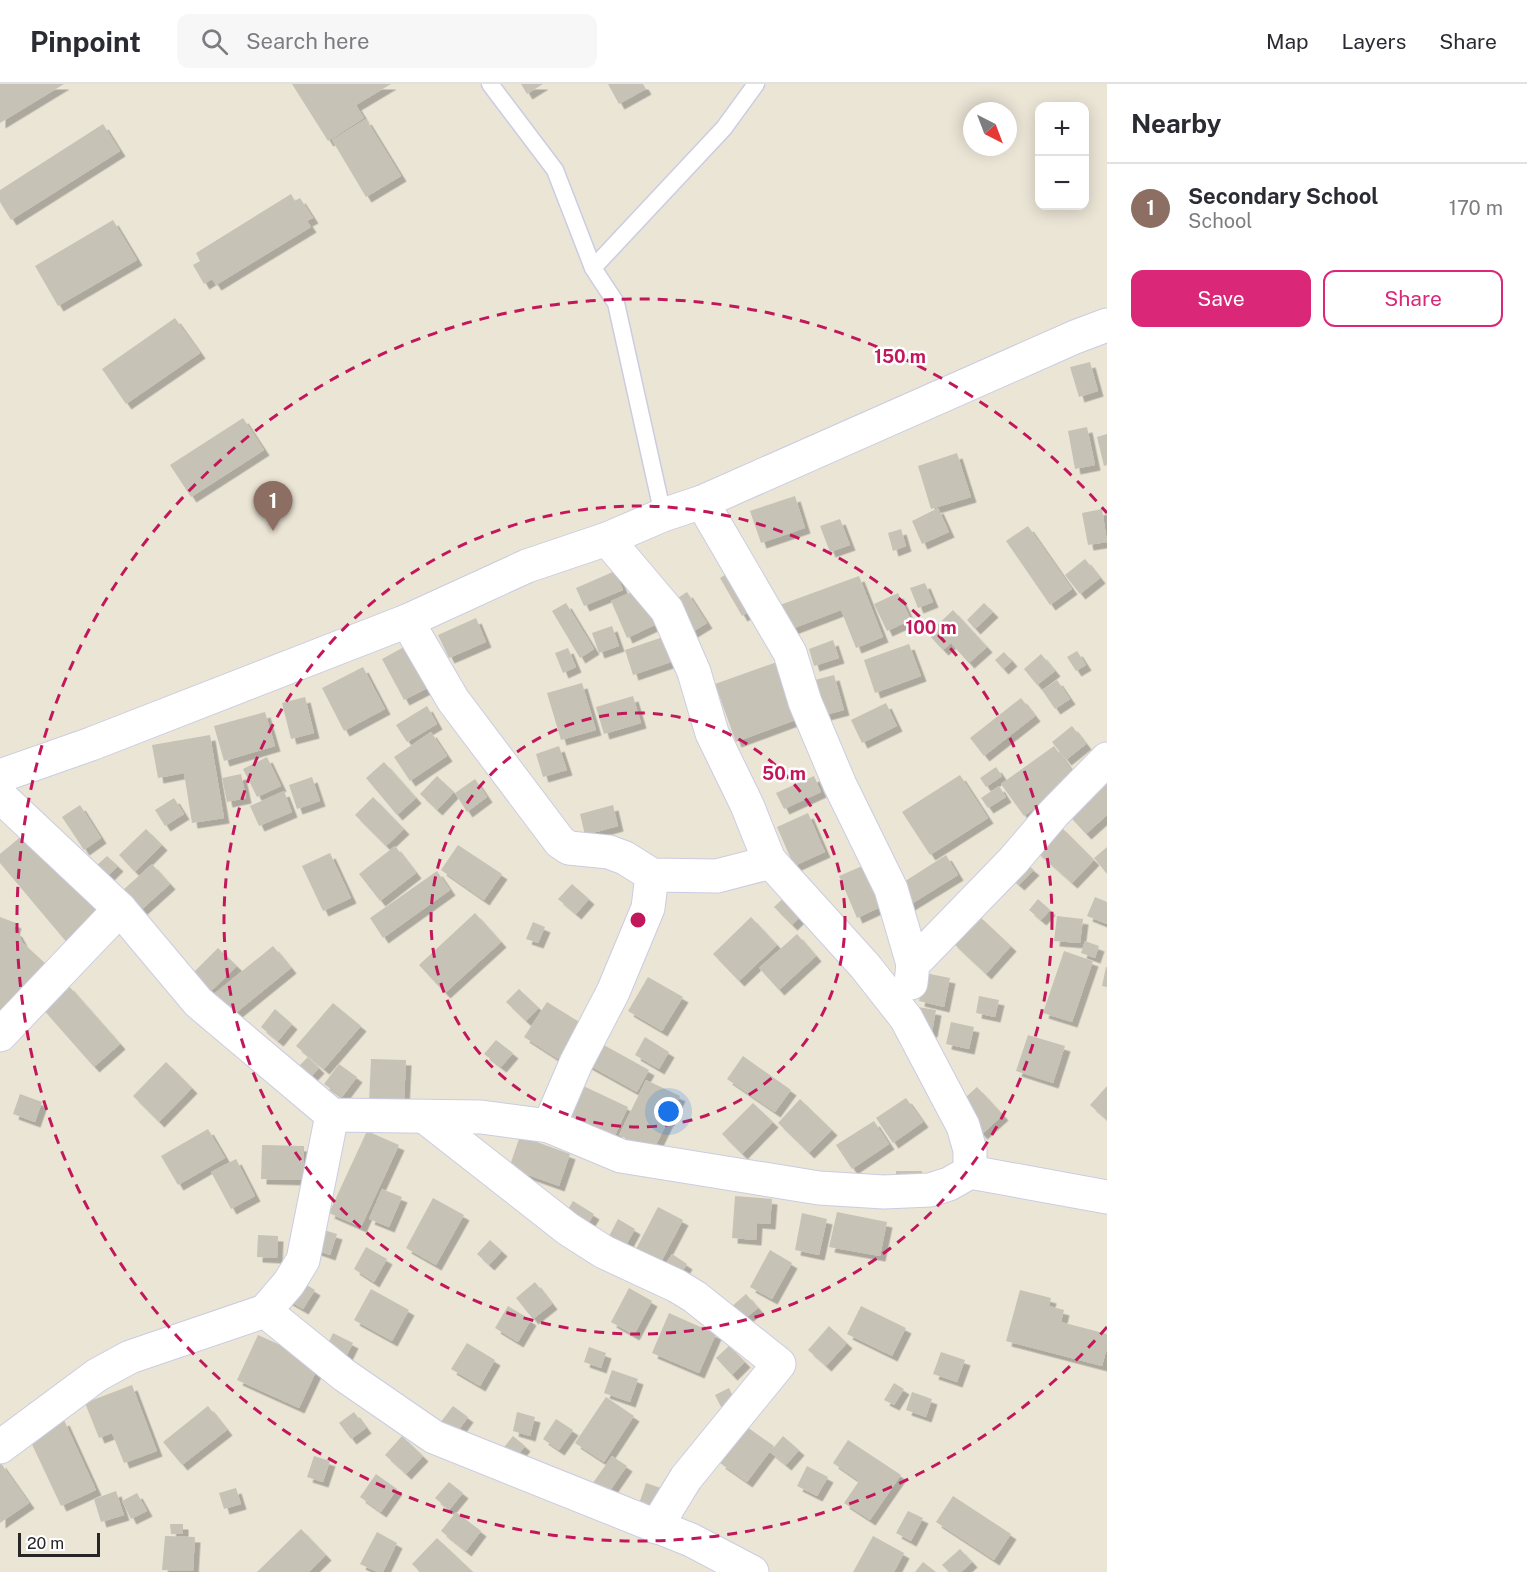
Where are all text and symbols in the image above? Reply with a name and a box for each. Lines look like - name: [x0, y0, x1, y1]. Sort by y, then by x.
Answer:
- search box: [177, 14, 597, 68]
- text: Pinpoint: [30, 25, 141, 58]
- icon: search: [198, 25, 231, 58]
- text: Search here: [246, 28, 369, 54]
- text: Map: [1266, 29, 1309, 54]
- text: Layers: [1342, 29, 1406, 54]
- text: Share: [1439, 29, 1497, 54]
- north arrow: [963, 102, 1017, 156]
- map controls: [1035, 102, 1089, 210]
- button: +: [1035, 102, 1089, 156]
- text: Nearby: [1131, 108, 1221, 139]
- button: −: [1035, 156, 1089, 210]
- text: Secondary School: [1188, 183, 1379, 209]
- text: 1: [1146, 196, 1155, 220]
- text: 170 m: [1449, 196, 1503, 220]
- text: School: [1188, 209, 1252, 233]
- button: Save: [1131, 270, 1311, 327]
- button: Share: [1323, 270, 1503, 327]
- text: 150 m: [874, 346, 926, 367]
- pin: 1: [254, 482, 292, 531]
- text: 100 m: [905, 617, 957, 638]
- text: 50 m: [762, 763, 806, 784]
- centre of rings: [628, 910, 648, 930]
- your location: [654, 1097, 683, 1126]
- scale bar: [18, 1530, 100, 1558]
- text: 20 m: [27, 1534, 64, 1553]

